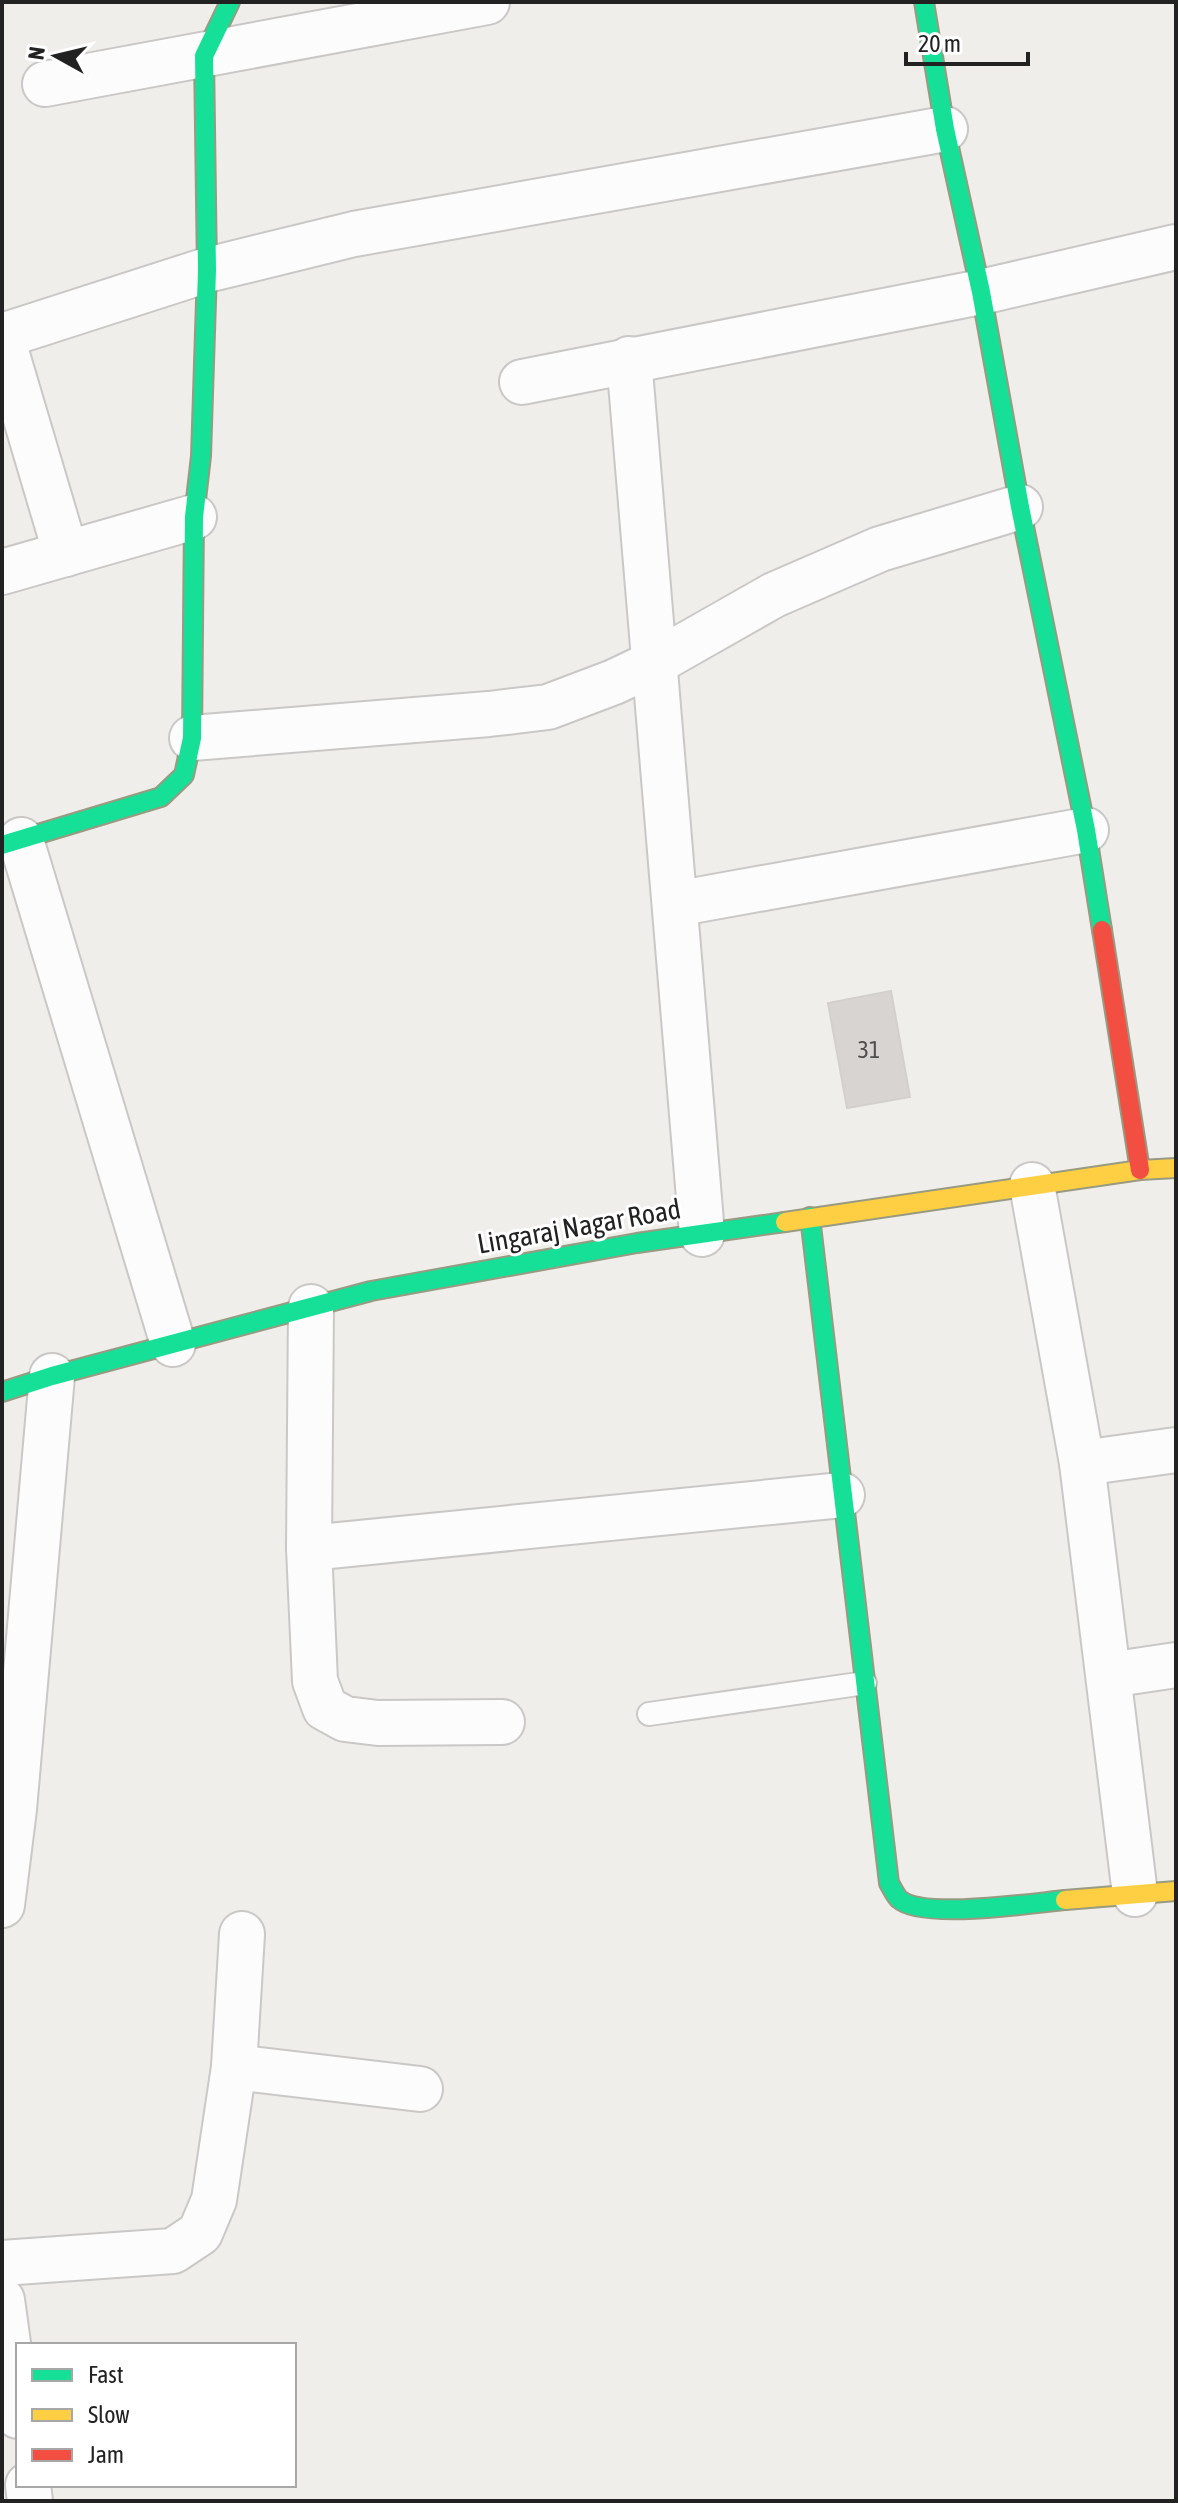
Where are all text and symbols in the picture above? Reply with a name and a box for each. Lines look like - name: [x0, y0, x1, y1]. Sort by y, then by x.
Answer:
- north arrow: [16, 16, 96, 96]
- scale bar: [906, 16, 1028, 66]
- text: 20 m: [918, 30, 961, 57]
- text: N: [22, 45, 50, 61]
- house number: 31: [858, 1036, 880, 1063]
- street label: Lingaraj Nagar Road: [475, 1192, 683, 1260]
- legend: [16, 2343, 296, 2487]
- text: Fast: [88, 2361, 124, 2388]
- text: Slow: [88, 2401, 130, 2428]
- text: Jam: [88, 2441, 124, 2468]

